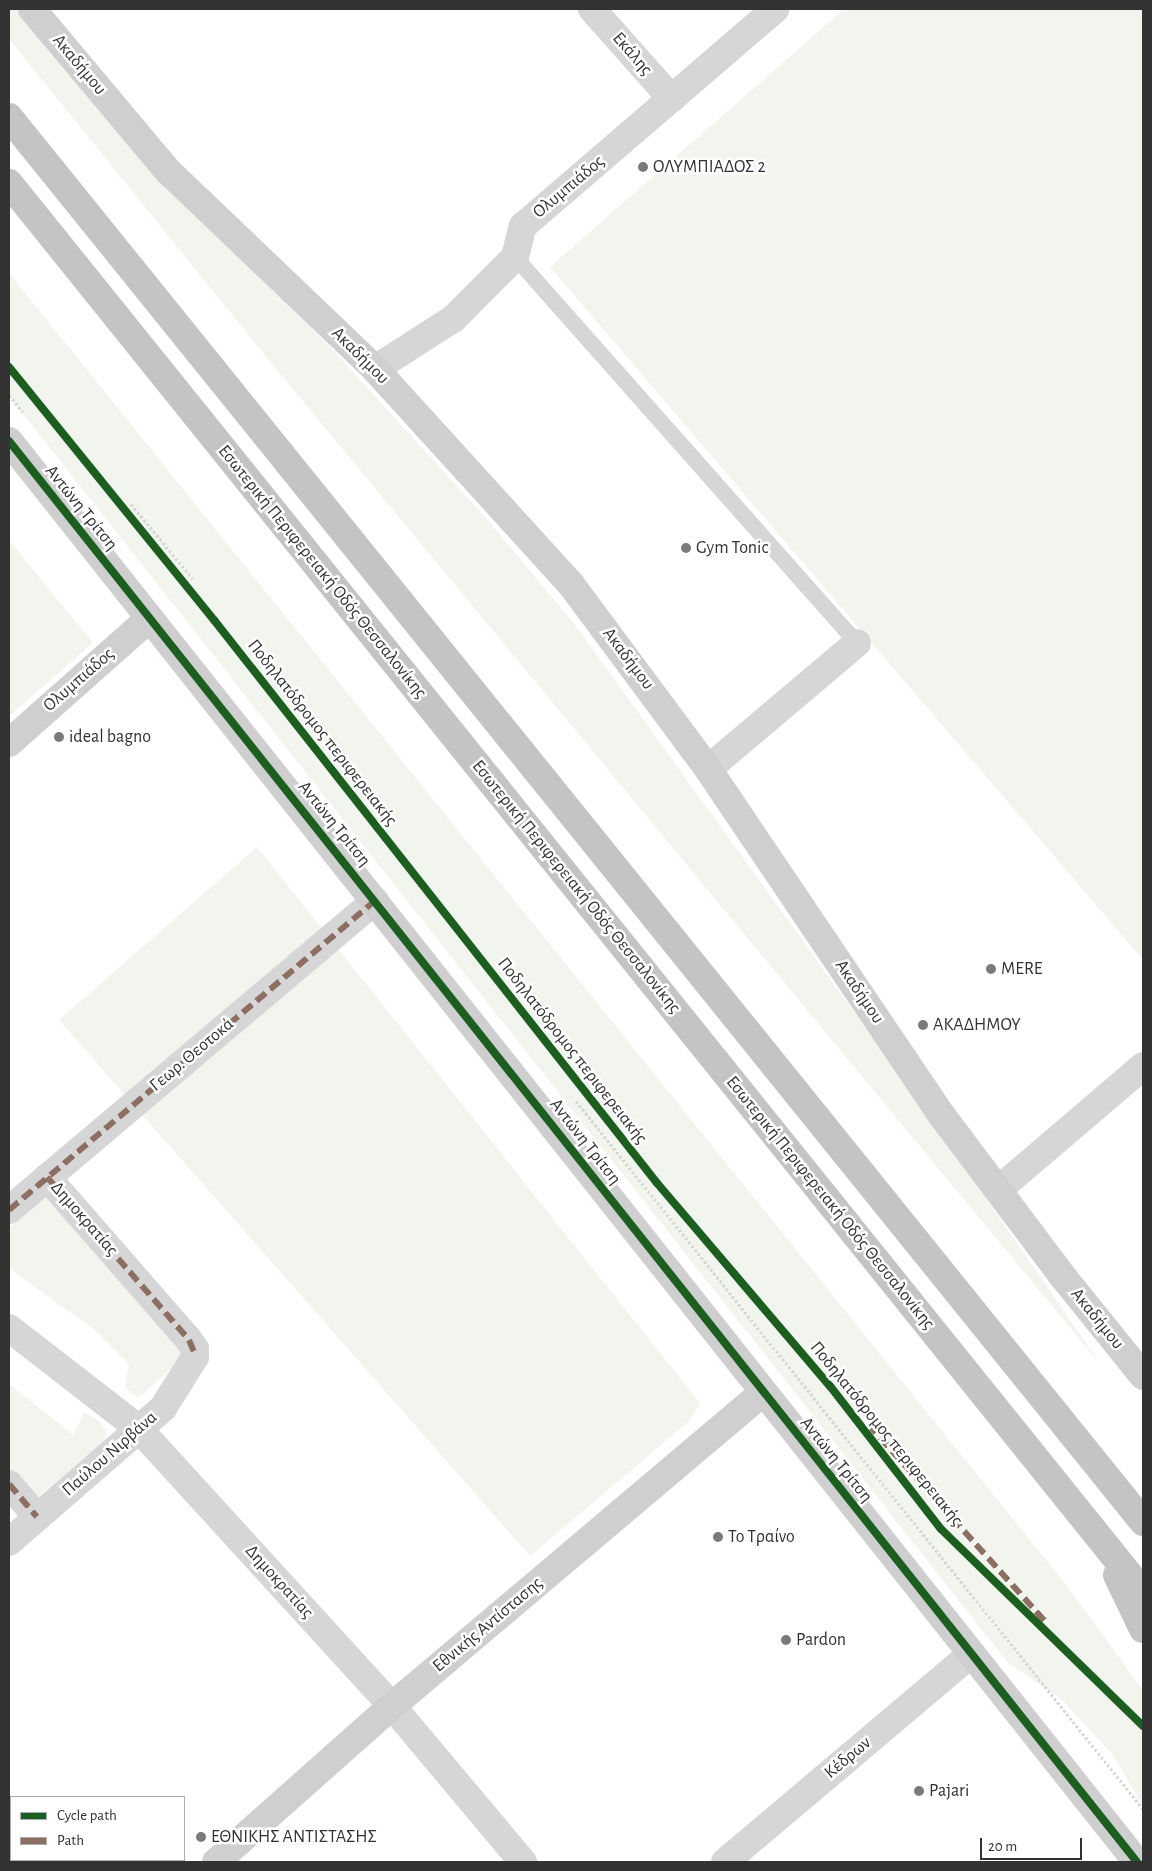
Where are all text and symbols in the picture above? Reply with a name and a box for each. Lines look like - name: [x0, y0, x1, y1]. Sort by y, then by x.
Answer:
- street label: Εκάλης: [607, 28, 657, 80]
- street label: Ακαδήμου: [47, 30, 111, 100]
- street label: Ολυμπιάδος: [529, 151, 609, 223]
- place label: ΟΛΥΜΠΙΑΔΟΣ 2: [653, 156, 766, 178]
- marker: ΟΛΥΜΠΙΑΔΟΣ 2: [637, 161, 649, 173]
- street label: Ακαδήμου: [327, 323, 393, 389]
- street label: Εσωτερική Περιφερειακή Οδός Θεσσαλονίκης: [213, 441, 431, 703]
- street label: Αντώνη Τρίτση: [40, 461, 122, 555]
- place label: Gym Tonic: [696, 537, 768, 559]
- marker: Gym Tonic: [680, 542, 692, 554]
- street label: Ακαδήμου: [598, 624, 658, 694]
- street label: Ποδηλατόδρομος περιφερειακής: [242, 635, 402, 831]
- street label: Ολυμπιάδος: [39, 643, 119, 717]
- place label: ideal bagno: [69, 726, 151, 748]
- marker: ideal bagno: [53, 731, 65, 743]
- street label: Εσωτερική Περιφερειακή Οδός Θεσσαλονίκης: [467, 756, 685, 1018]
- street label: Αντώνη Τρίτση: [293, 777, 375, 871]
- street label: Ποδηλατόδρομος περιφερειακής: [492, 953, 652, 1149]
- street label: Ακαδήμου: [830, 956, 888, 1028]
- place label: MERE: [1001, 958, 1043, 980]
- marker: MERE: [985, 963, 997, 975]
- street label: Γεωρ. Θεοτοκά: [145, 1014, 239, 1096]
- place label: ΑΚΑΔΗΜΟΥ: [933, 1014, 1021, 1036]
- marker: ΑΚΑΔΗΜΟΥ: [917, 1019, 929, 1031]
- street label: Εσωτερική Περιφερειακή Οδός Θεσσαλονίκης: [721, 1072, 939, 1334]
- street label: Αντώνη Τρίτση: [545, 1095, 625, 1189]
- street label: Δημοκρατίας: [46, 1177, 122, 1261]
- street label: Ακαδήμου: [1066, 1284, 1128, 1354]
- street label: Ποδηλατόδρομος περιφερειακής: [805, 1337, 967, 1531]
- street label: Παύλου Νιρβάνα: [58, 1407, 162, 1501]
- street label: Αντώνη Τρίτση: [795, 1413, 877, 1507]
- place label: Το Τραίνο: [728, 1526, 795, 1548]
- marker: Το Τραίνο: [712, 1531, 724, 1543]
- street label: Δημοκρατίας: [240, 1541, 318, 1623]
- street label: Εθνικής Αντίστασης: [429, 1573, 547, 1677]
- place label: Pardon: [796, 1629, 846, 1651]
- marker: Pardon: [780, 1634, 792, 1646]
- street label: Κέδρων: [820, 1732, 876, 1784]
- place label: Pajari: [929, 1780, 969, 1802]
- marker: Pajari: [913, 1785, 925, 1797]
- legend: [10, 1796, 185, 1861]
- text: Cycle path: [57, 1808, 117, 1823]
- place label: ΕΘΝΙΚΗΣ ΑΝΤΙΣΤΑΣΗΣ: [211, 1826, 377, 1848]
- scale bar: [982, 1828, 1084, 1860]
- marker: ΕΘΝΙΚΗΣ ΑΝΤΙΣΤΑΣΗΣ: [195, 1831, 207, 1843]
- text: Path: [57, 1833, 84, 1848]
- text: 20 m: [988, 1839, 1017, 1854]

